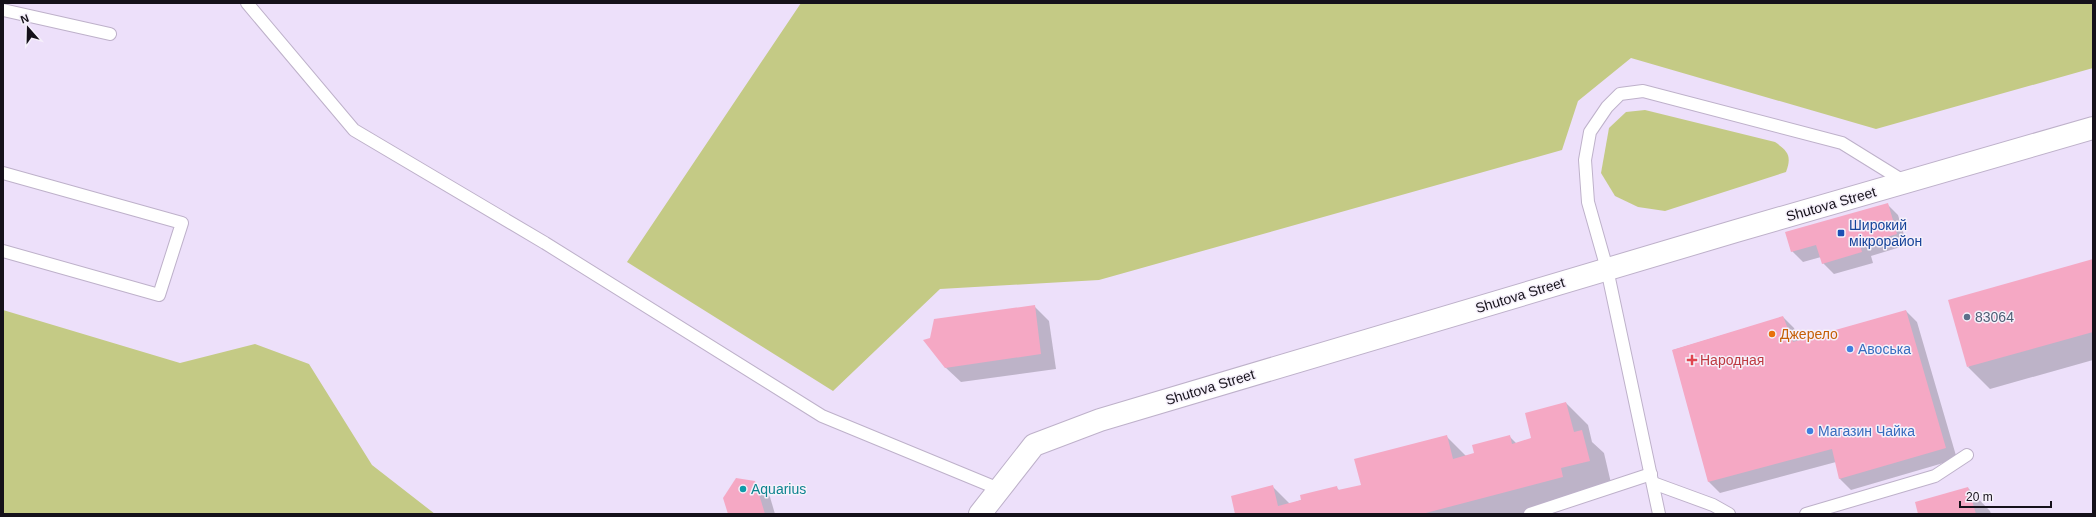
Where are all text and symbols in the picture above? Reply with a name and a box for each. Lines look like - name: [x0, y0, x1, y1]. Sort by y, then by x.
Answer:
- north arrow: [8, 8, 48, 48]
- text: N: [19, 12, 30, 26]
- street label: Shutova Street: [1784, 184, 1878, 224]
- place label: Широкий мікрорайон: [1849, 217, 1922, 249]
- marker: Широкий мікрорайон: [1836, 228, 1846, 238]
- street label: Shutova Street: [1473, 274, 1567, 316]
- place label: 83064: [1975, 309, 2014, 325]
- marker: 83064: [1962, 312, 1972, 322]
- place label: Джерело: [1780, 326, 1838, 342]
- marker: Джерело: [1767, 329, 1777, 339]
- place label: Авоська: [1858, 341, 1911, 357]
- marker: Авоська: [1845, 344, 1855, 354]
- place label: Народная: [1700, 352, 1764, 368]
- marker: Народная: [1687, 355, 1697, 365]
- street label: Shutova Street: [1163, 366, 1257, 408]
- place label: Магазин Чайка: [1818, 423, 1915, 439]
- marker: Магазин Чайка: [1805, 426, 1815, 436]
- place label: Aquarius: [751, 481, 806, 497]
- scale bar: [1960, 483, 2051, 509]
- marker: Aquarius: [738, 484, 748, 494]
- text: 20 m: [1966, 490, 1993, 504]

